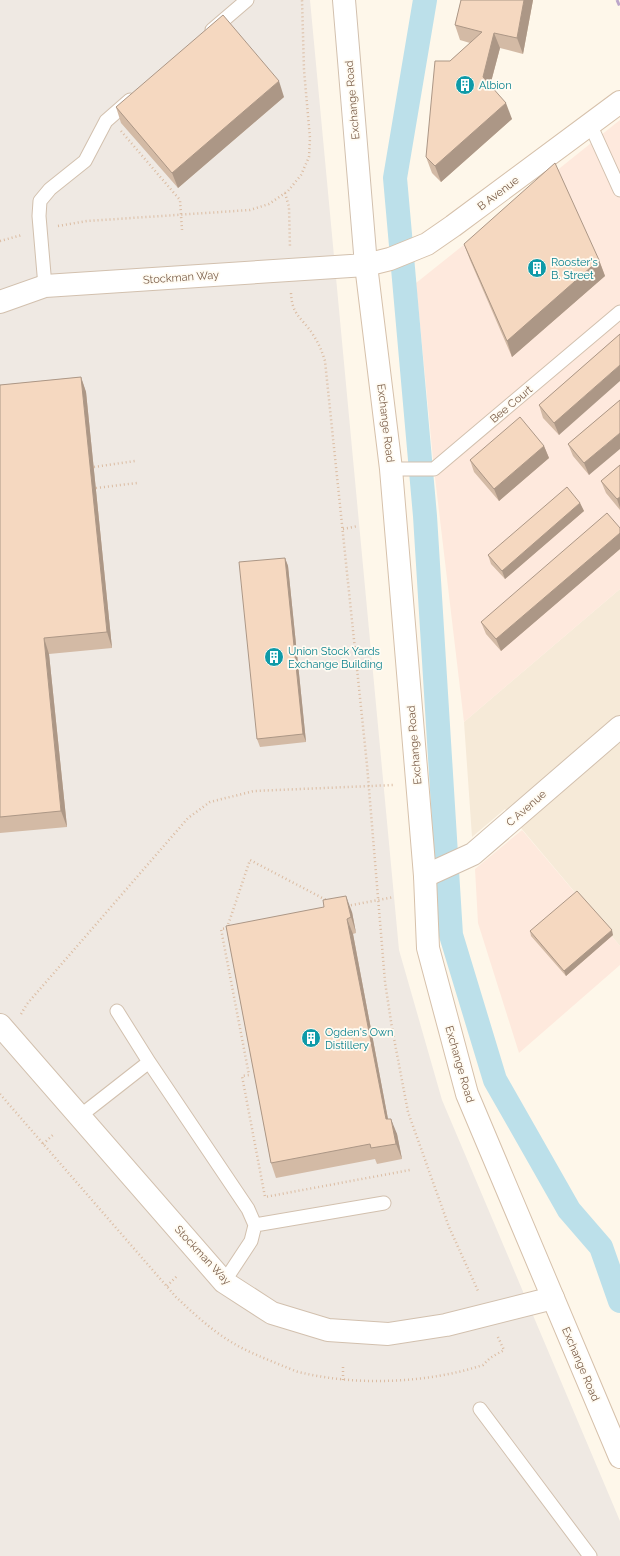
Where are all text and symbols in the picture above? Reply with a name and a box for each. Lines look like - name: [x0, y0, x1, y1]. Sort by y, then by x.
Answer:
- street label: Exchange Road: [343, 60, 362, 140]
- building icon: Albion: [454, 74, 476, 96]
- place label: Albion: [479, 79, 512, 92]
- street label: B Avenue: [475, 173, 522, 213]
- place label: Rooster's B. Street: [551, 256, 598, 282]
- building icon: Rooster's B. Street: [526, 257, 548, 279]
- street label: Stockman Way: [143, 268, 220, 287]
- street label: Exchange Road: [374, 383, 397, 463]
- street label: Bee Court: [488, 383, 535, 426]
- place label: Union Stock Yards Exchange Building: [288, 645, 383, 671]
- building icon: Union Stock Yards Exchange Building: [263, 646, 285, 668]
- street label: Exchange Road: [405, 705, 424, 785]
- street label: C Avenue: [504, 787, 549, 829]
- street label: Exchange Road: [442, 1024, 477, 1104]
- place label: Ogden's Own Distillery: [325, 1026, 393, 1052]
- building icon: Ogden's Own Distillery: [300, 1027, 322, 1049]
- street label: Stockman Way: [172, 1223, 233, 1288]
- street label: Exchange Road: [559, 1325, 602, 1403]

